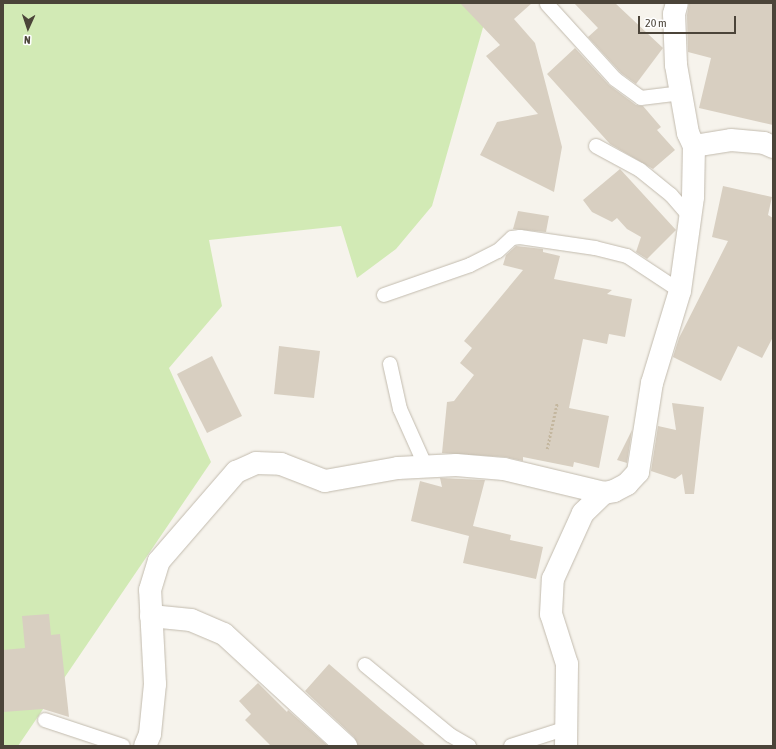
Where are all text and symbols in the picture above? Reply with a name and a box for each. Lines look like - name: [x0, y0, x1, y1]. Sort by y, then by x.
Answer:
- north arrow: [8, 8, 48, 48]
- scale bar: [640, 8, 738, 34]
- text: 20 m: [645, 16, 667, 30]
- text: N: [24, 34, 31, 46]

